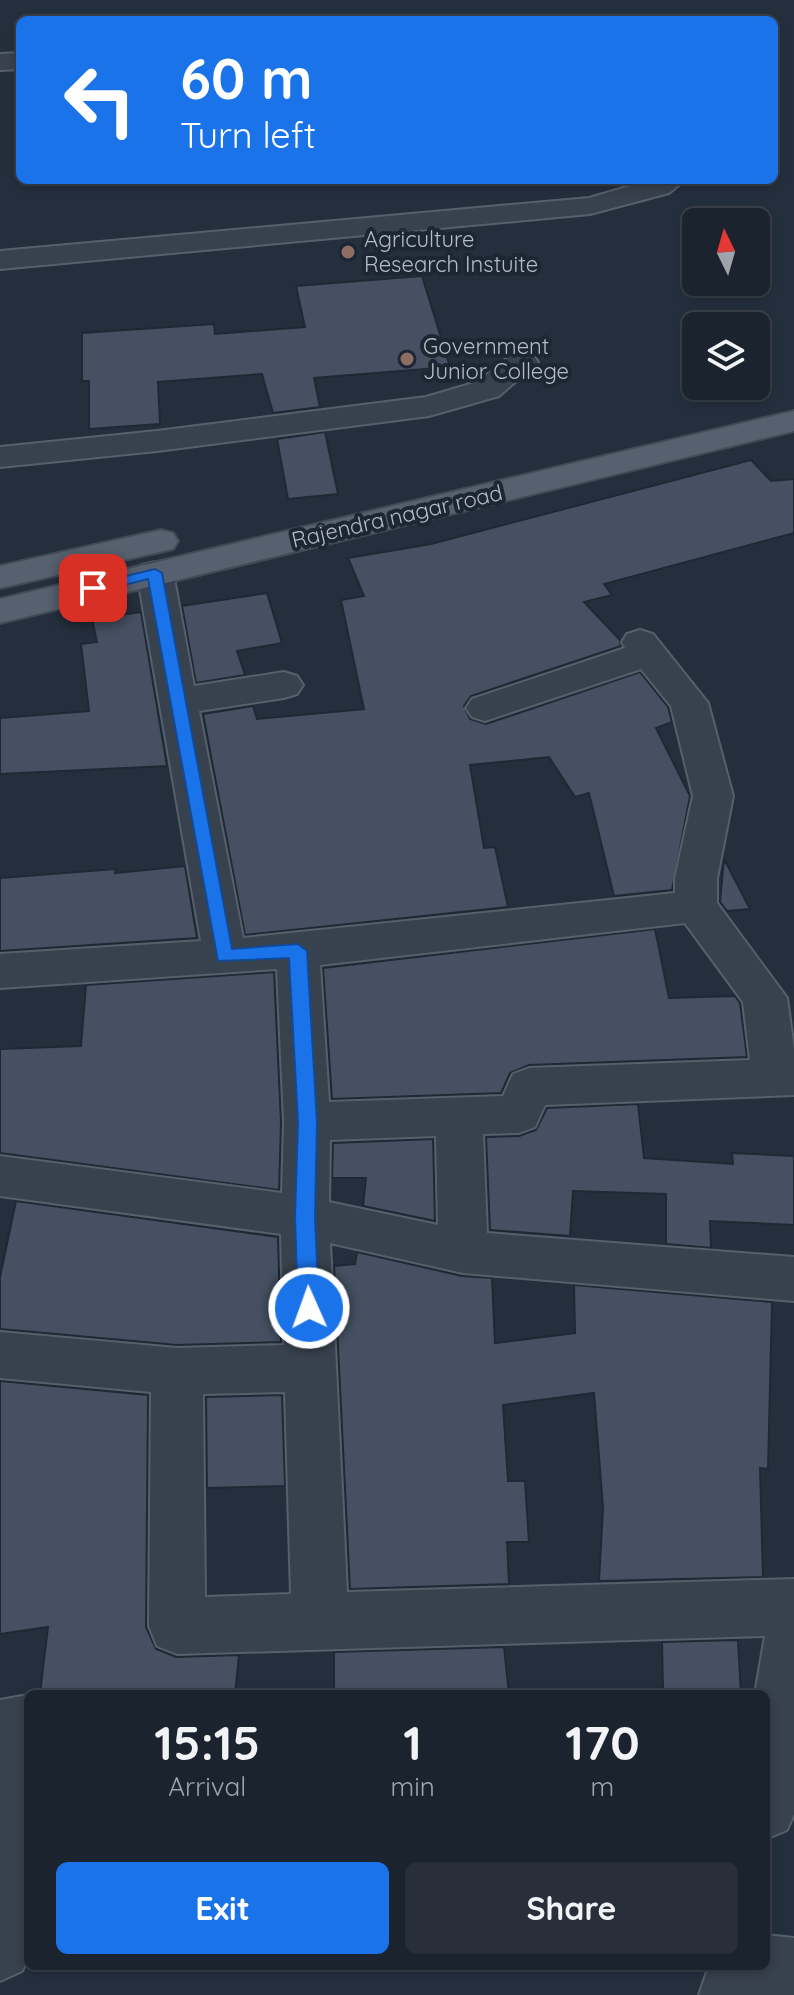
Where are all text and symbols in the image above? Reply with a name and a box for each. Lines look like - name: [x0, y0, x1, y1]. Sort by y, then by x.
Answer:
- text: 60 m: [180, 43, 313, 113]
- icon: left: [48, 48, 152, 152]
- text: Turn left: [180, 112, 316, 157]
- north arrow: [682, 208, 770, 296]
- map controls: [682, 208, 770, 400]
- place label: Agriculture Research Instuite: [364, 225, 538, 278]
- marker: Agriculture Research Instuite: [339, 243, 357, 261]
- button: layers: [682, 312, 770, 400]
- place label: Government Junior College: [423, 332, 569, 385]
- marker: Government Junior College: [398, 350, 416, 368]
- street label: Rajendra nagar road: [289, 478, 505, 554]
- pin: [59, 554, 127, 622]
- icon: arrive: [71, 566, 115, 610]
- position arrow: [267, 1266, 351, 1350]
- text: 15:15: [154, 1712, 260, 1772]
- text: 1: [403, 1712, 422, 1772]
- text: 170: [565, 1712, 640, 1772]
- text: Arrival: [168, 1770, 246, 1803]
- text: min: [390, 1770, 435, 1803]
- text: m: [591, 1770, 614, 1803]
- button: Exit: [56, 1862, 389, 1954]
- button: Share: [405, 1862, 738, 1954]

